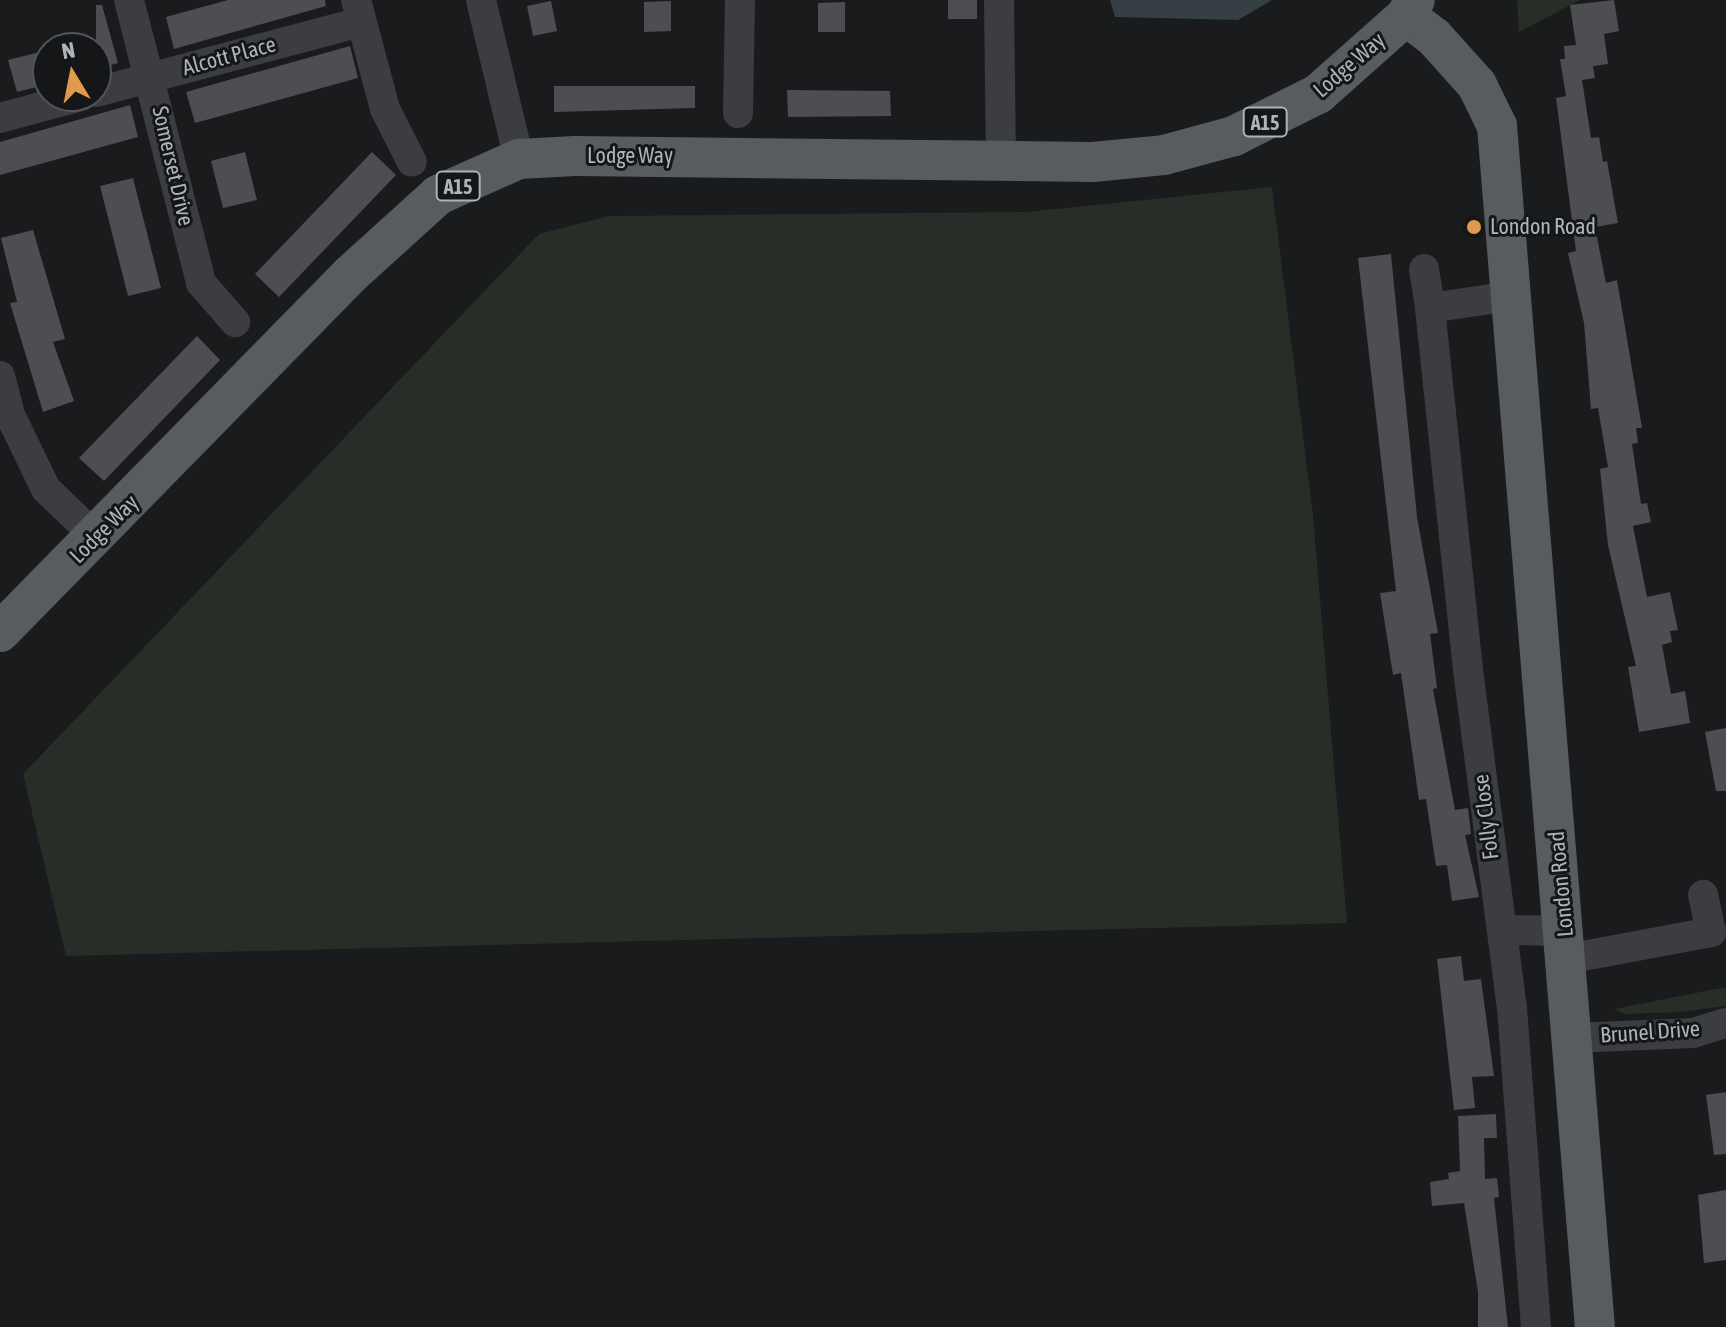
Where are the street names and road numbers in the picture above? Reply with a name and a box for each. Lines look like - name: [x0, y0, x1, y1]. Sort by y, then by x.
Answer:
- street label: Lodge Way: [1308, 27, 1390, 103]
- street label: Alcott Place: [179, 31, 279, 81]
- street label: Somerset Drive: [146, 104, 200, 228]
- road number: A15: [1241, 106, 1289, 138]
- street label: Lodge Way: [587, 143, 673, 169]
- road number: A15: [434, 170, 482, 202]
- street label: Lodge Way: [64, 489, 144, 569]
- street label: Folly Close: [1468, 773, 1504, 861]
- street label: London Road: [1543, 830, 1579, 938]
- street label: Brunel Drive: [1599, 1015, 1701, 1049]

